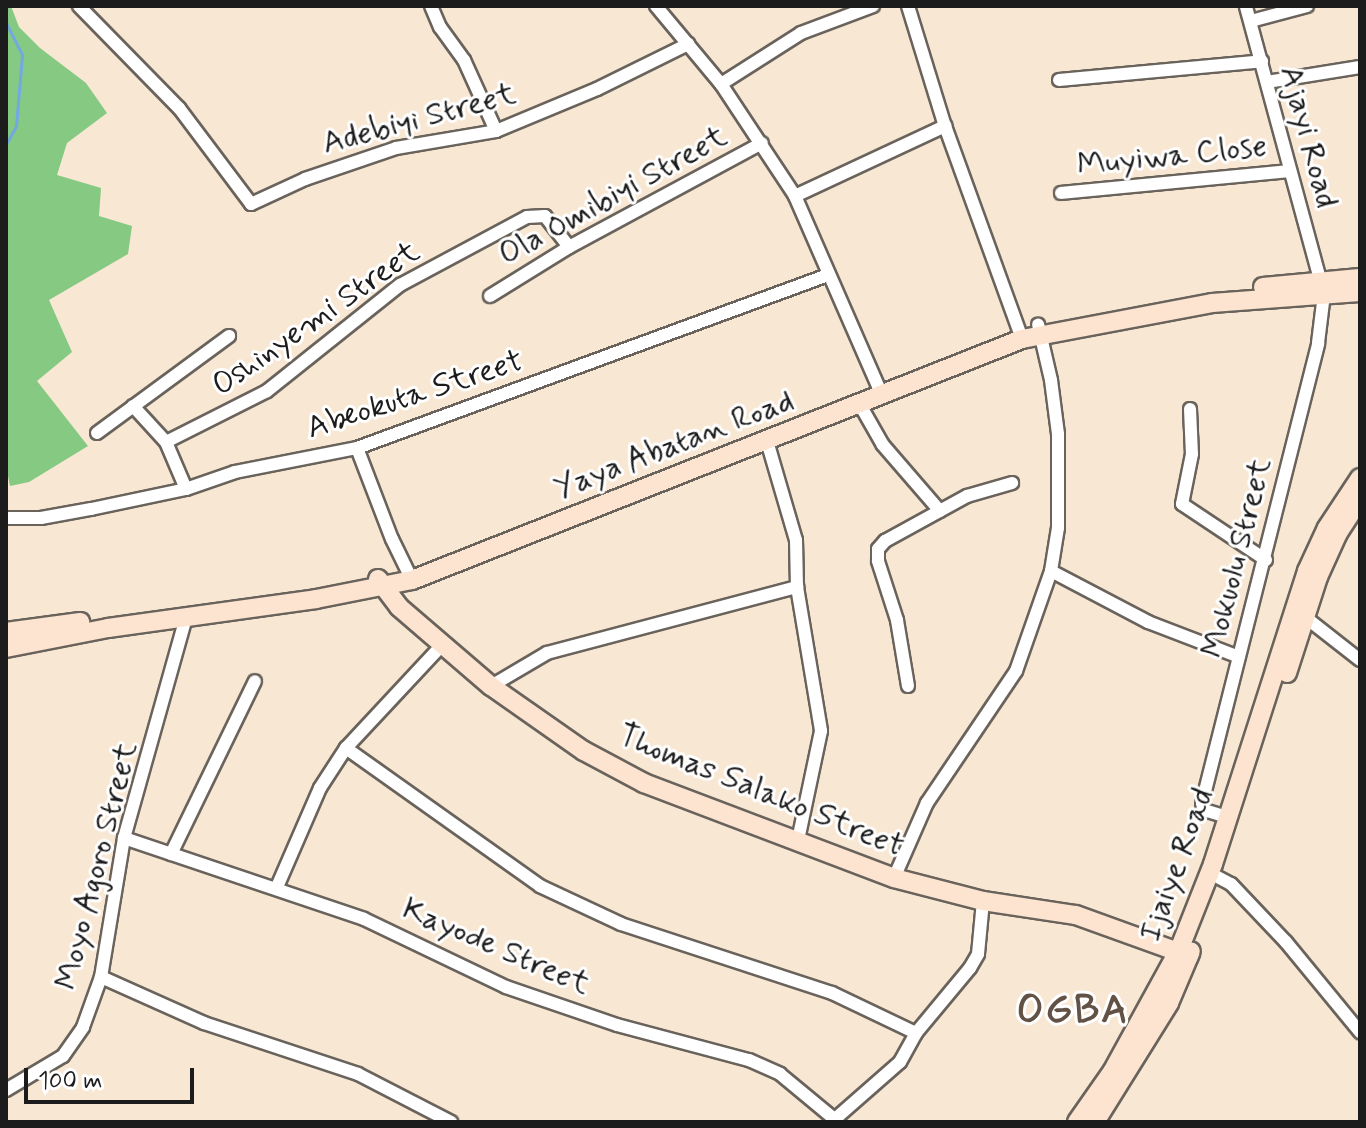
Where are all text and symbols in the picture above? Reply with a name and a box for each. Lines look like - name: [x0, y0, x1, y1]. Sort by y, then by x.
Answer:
- street label: Ajayi Road: [1271, 63, 1345, 211]
- street label: Adebiyi Street: [318, 75, 520, 163]
- street label: Ola Omibiyi Street: [491, 117, 735, 275]
- street label: Muyiwa Close: [1075, 127, 1269, 185]
- street label: Oshinyemi Street: [205, 233, 427, 405]
- street label: Abeokuta Street: [303, 342, 527, 448]
- street label: Yaya Abatan Road: [547, 381, 801, 509]
- street label: Mokuolu Street: [1194, 454, 1280, 662]
- street label: Thomas Salako Street: [616, 718, 906, 864]
- street label: Moyo Agoro Street: [48, 738, 146, 994]
- street label: Ijaiye Road: [1132, 785, 1222, 945]
- street label: Kayode Street: [396, 890, 596, 1004]
- district label: OGBA: [1017, 987, 1129, 1035]
- scale bar: [28, 1052, 198, 1102]
- text: 100 m: [38, 1066, 102, 1097]

